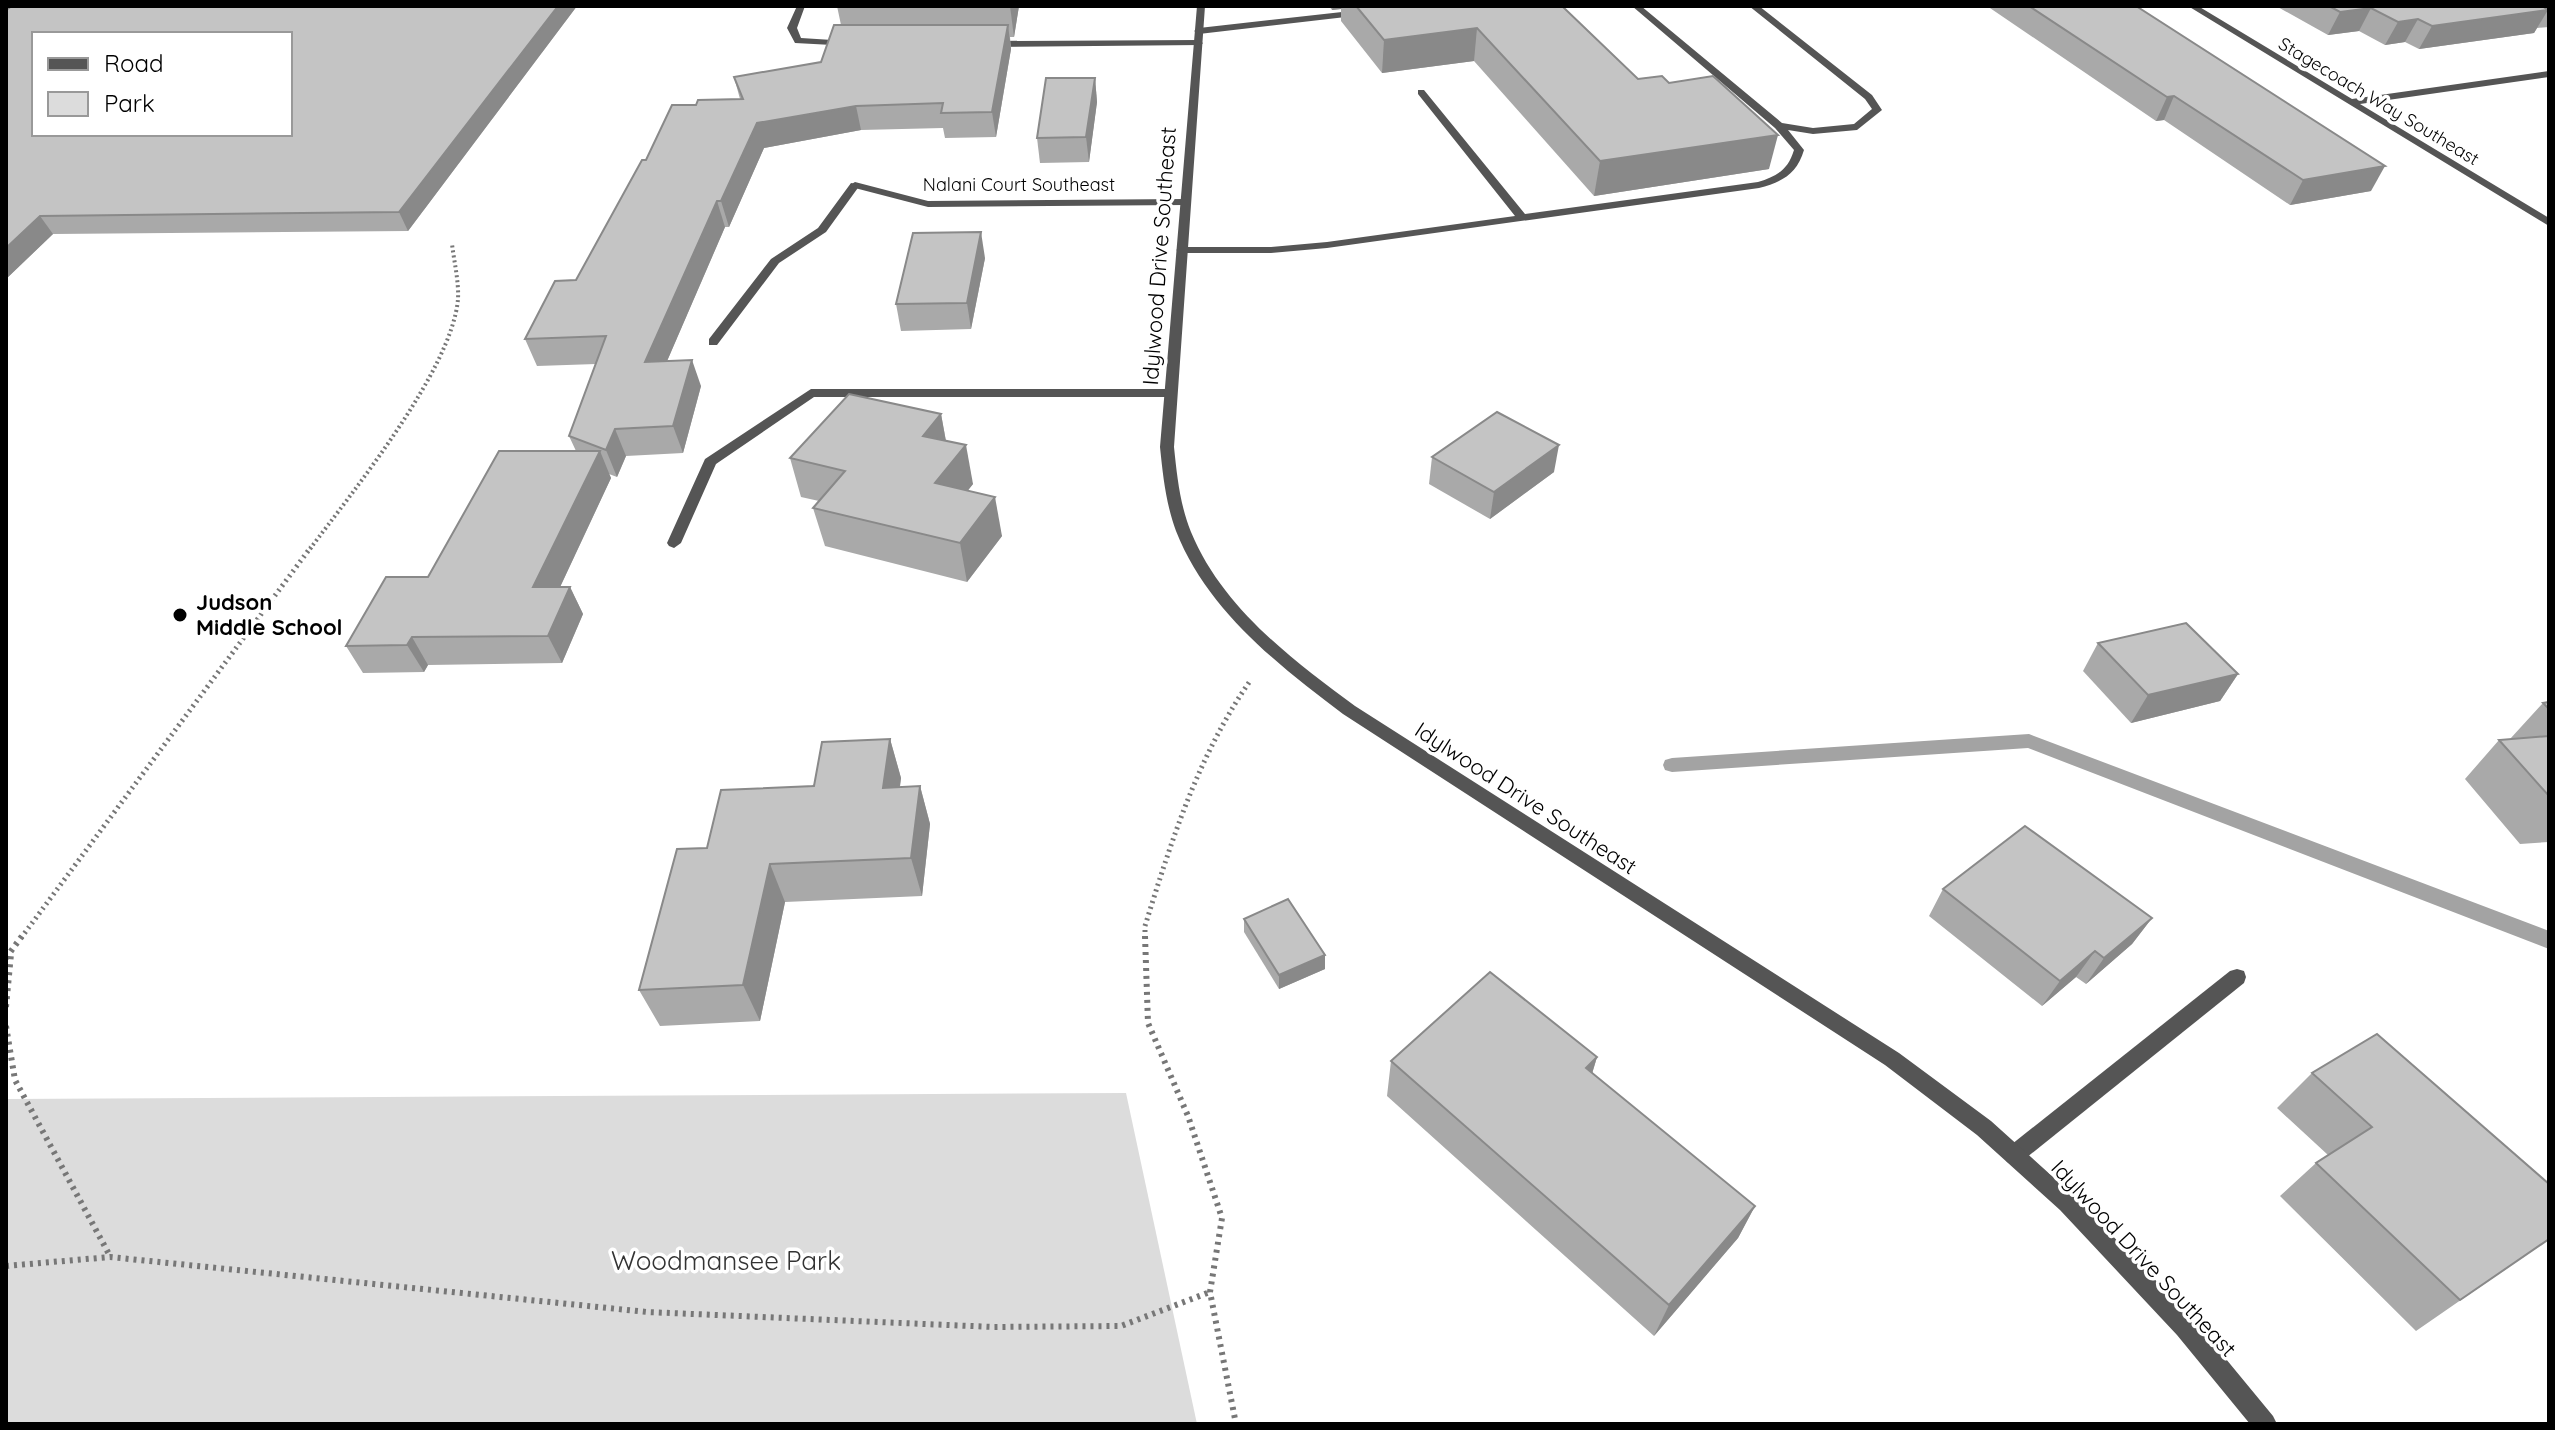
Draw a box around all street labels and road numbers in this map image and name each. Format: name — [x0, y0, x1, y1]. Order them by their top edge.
street label: Stagecoach Way Southeast — [2274, 32, 2484, 170]
street label: Idylwood Drive Southeast — [1136, 126, 1182, 386]
street label: Nalani Court Southeast — [923, 173, 1115, 196]
street label: Idylwood Drive Southeast — [1410, 716, 1642, 880]
street label: Idylwood Drive Southeast — [2045, 1154, 2243, 1362]

